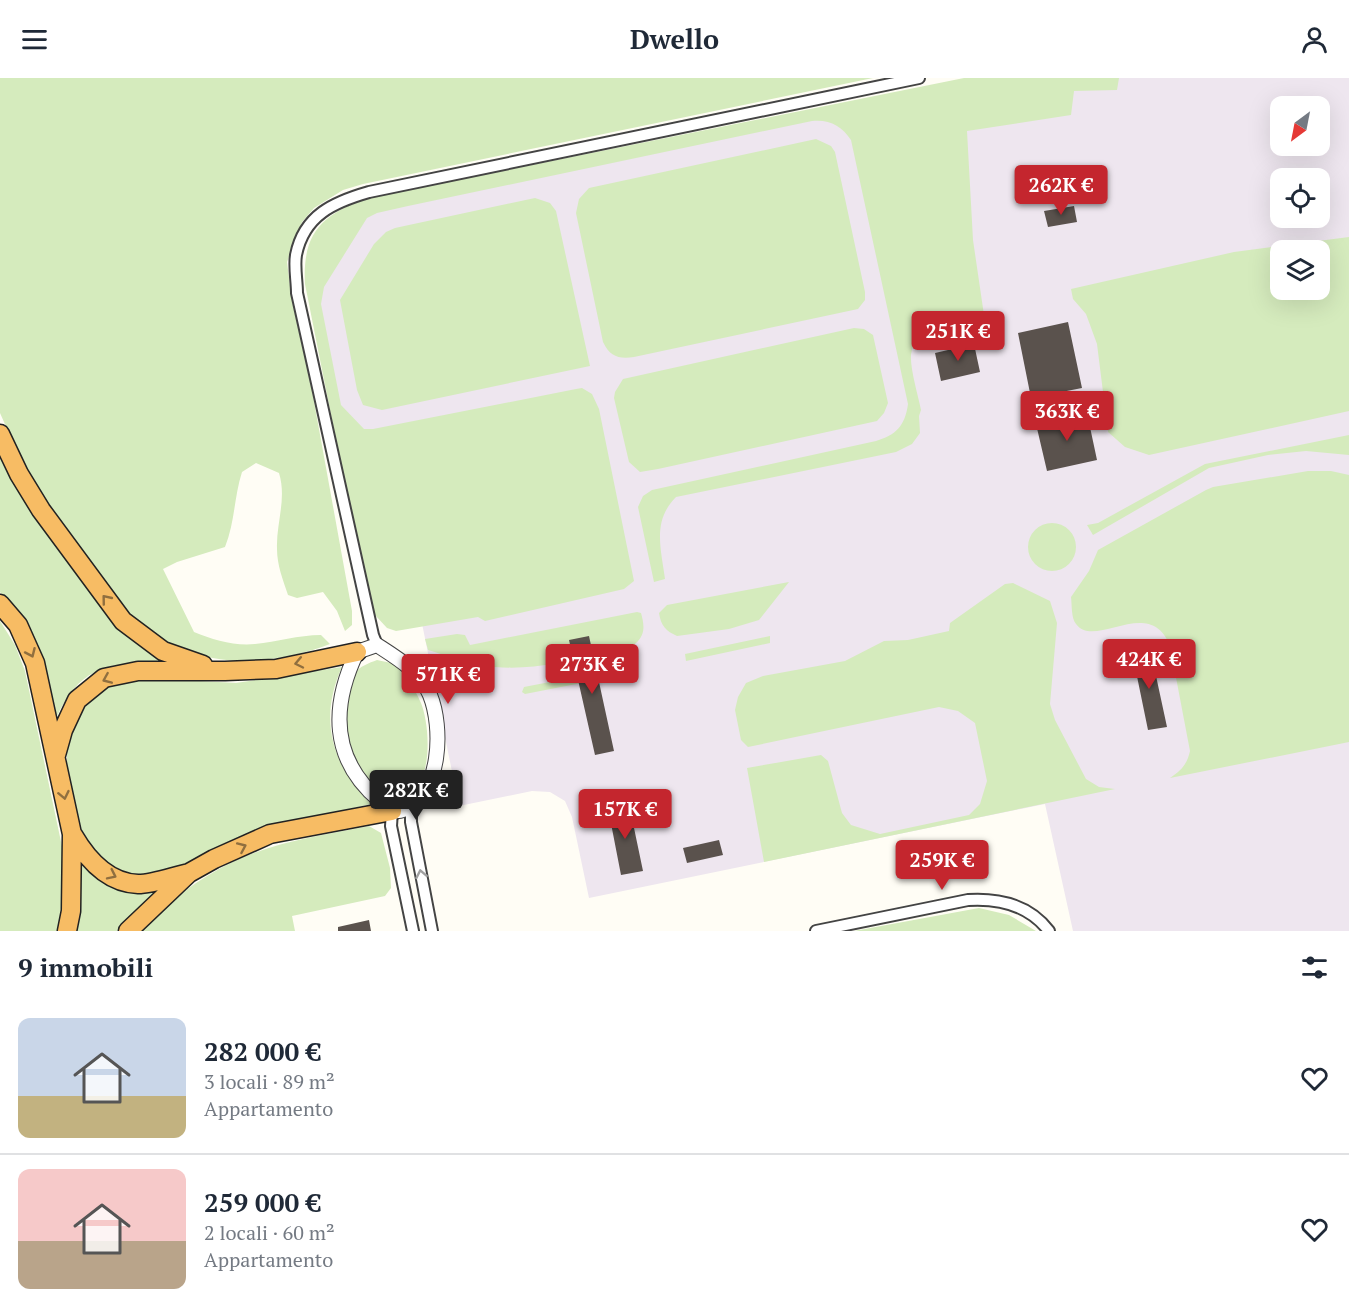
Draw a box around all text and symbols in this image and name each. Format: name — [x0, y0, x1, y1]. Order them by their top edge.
text: Dwello — [630, 21, 719, 57]
icon: menu — [18, 23, 51, 56]
icon: person — [1298, 23, 1331, 56]
north arrow — [1270, 96, 1330, 156]
map controls — [1270, 96, 1330, 300]
pin: 262K € — [1012, 165, 1110, 216]
button: locate — [1270, 168, 1330, 228]
text: 262K € — [1029, 171, 1093, 198]
button: layers — [1270, 240, 1330, 300]
pin: 251K € — [909, 311, 1007, 362]
text: 251K € — [926, 317, 990, 344]
pin: 363K € — [1018, 391, 1116, 442]
text: 363K € — [1035, 397, 1099, 424]
one-way arrow — [103, 595, 114, 606]
pin: 424K € — [1100, 639, 1198, 690]
pin: 273K € — [543, 644, 641, 695]
text: 424K € — [1117, 645, 1181, 672]
one-way arrow — [23, 647, 35, 658]
text: 273K € — [560, 650, 624, 677]
pin: 571K € — [399, 654, 497, 705]
one-way arrow — [295, 656, 305, 669]
text: 571K € — [416, 660, 480, 687]
one-way arrow — [102, 672, 113, 684]
pin: 282K € — [367, 770, 465, 821]
text: 282K € — [384, 776, 448, 803]
one-way arrow — [57, 789, 70, 799]
pin: 157K € — [576, 789, 674, 840]
text: 157K € — [593, 795, 657, 822]
pin: 259K € — [893, 840, 991, 891]
one-way arrow — [236, 842, 247, 854]
text: 259K € — [910, 846, 974, 873]
one-way arrow — [105, 867, 116, 879]
one-way arrow — [415, 869, 428, 879]
text: 9 immobili — [18, 950, 153, 984]
icon: filters — [1298, 951, 1331, 984]
text: 282 000 € — [204, 1034, 321, 1068]
icon: home — [66, 1042, 138, 1114]
icon: heart — [1298, 1062, 1331, 1095]
text: 3 locali · 89 m² — [204, 1068, 335, 1095]
text: Appartamento — [204, 1095, 333, 1122]
text: 259 000 € — [204, 1185, 321, 1219]
icon: home — [66, 1193, 138, 1265]
icon: heart — [1298, 1213, 1331, 1246]
text: 2 locali · 60 m² — [204, 1219, 335, 1246]
text: Appartamento — [204, 1246, 333, 1273]

